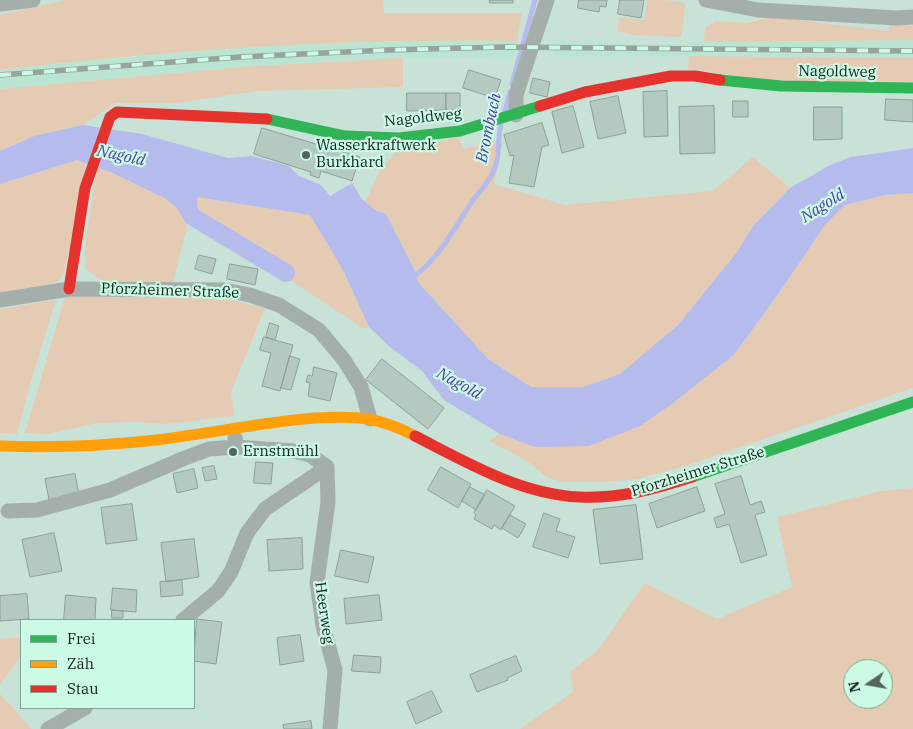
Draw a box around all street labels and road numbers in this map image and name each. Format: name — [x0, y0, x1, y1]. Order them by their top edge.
street label: Nagoldweg — [798, 62, 876, 82]
street label: Nagoldweg — [383, 105, 463, 131]
street label: Pforzheimer Straße — [101, 280, 239, 302]
street label: Pforzheimer Straße — [629, 443, 767, 501]
street label: Heerweg — [311, 581, 337, 645]

